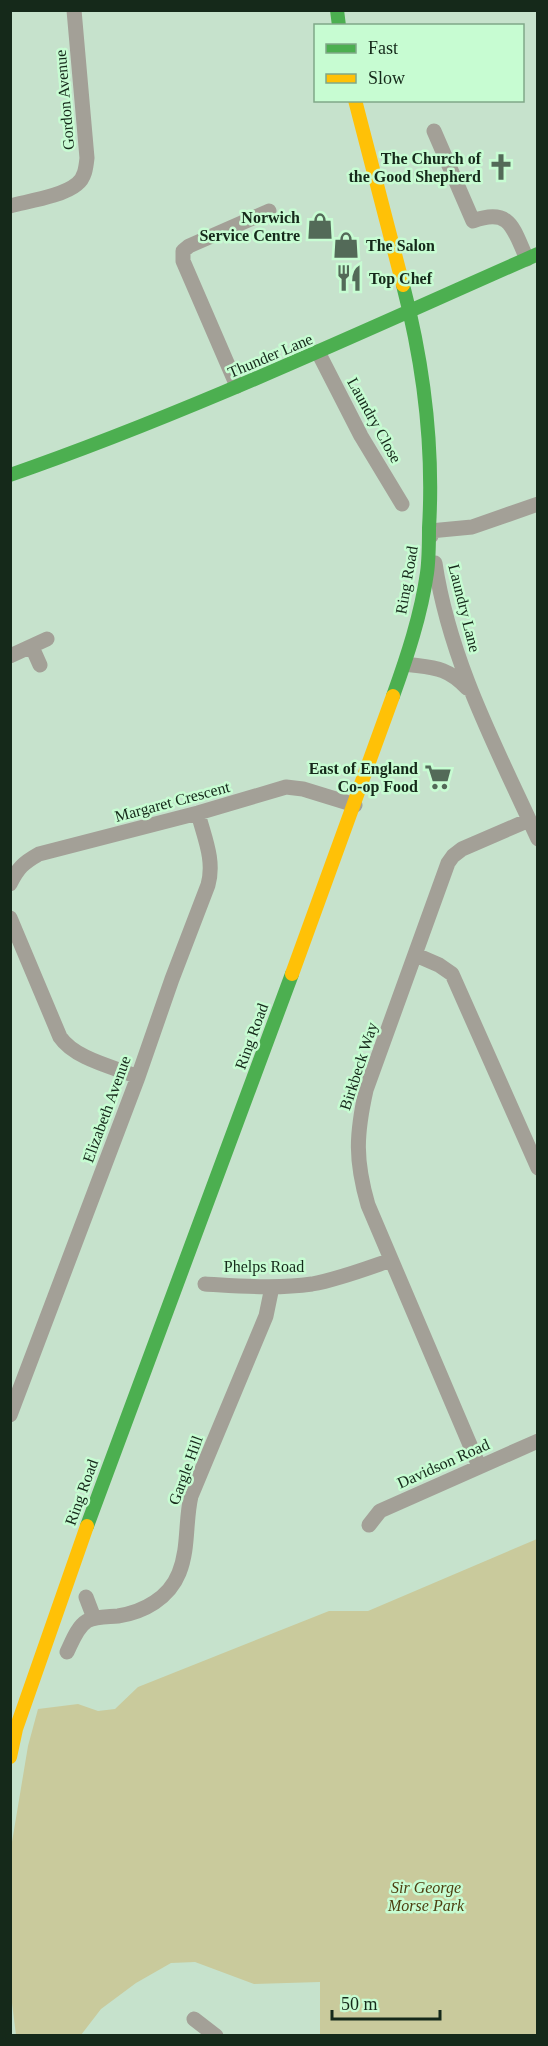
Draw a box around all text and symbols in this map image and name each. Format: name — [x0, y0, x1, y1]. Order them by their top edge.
legend — [314, 24, 524, 102]
text: Fast — [368, 38, 398, 58]
street label: Gordon Avenue — [52, 49, 77, 151]
text: Slow — [368, 68, 405, 88]
place label: The Church of the Good Shepherd — [349, 150, 482, 186]
church icon: The Church of the Good Shepherd — [486, 152, 516, 182]
place label: Norwich Service Centre — [199, 209, 300, 244]
shop icon: Norwich Service Centre — [305, 211, 335, 241]
shop icon: The Salon — [331, 230, 361, 260]
place label: The Salon — [366, 237, 435, 254]
restaurant icon: Top Chef — [334, 263, 364, 293]
place label: Top Chef — [369, 270, 433, 288]
street label: Thunder Lane — [225, 330, 315, 381]
street label: Laundry Close — [343, 375, 405, 466]
street label: Ring Road — [392, 545, 422, 616]
street label: Laundry Lane — [444, 562, 484, 654]
place label: East of England Co-op Food — [309, 760, 418, 796]
supermarket icon: East of England Co-op Food — [423, 762, 453, 792]
street label: Margaret Crescent — [113, 778, 232, 826]
street label: Ring Road — [232, 1001, 272, 1072]
street label: Birkbeck Way — [336, 1020, 382, 1112]
street label: Elizabeth Avenue — [79, 1054, 134, 1165]
street label: Phelps Road — [224, 1258, 304, 1276]
street label: Gargle Hill — [165, 1433, 207, 1507]
street label: Davidson Road — [394, 1436, 492, 1491]
street label: Ring Road — [62, 1457, 102, 1528]
park label: Sir George Morse Park — [387, 1879, 465, 1914]
scale bar — [332, 1983, 440, 2021]
text: 50 m — [341, 1994, 378, 2014]

